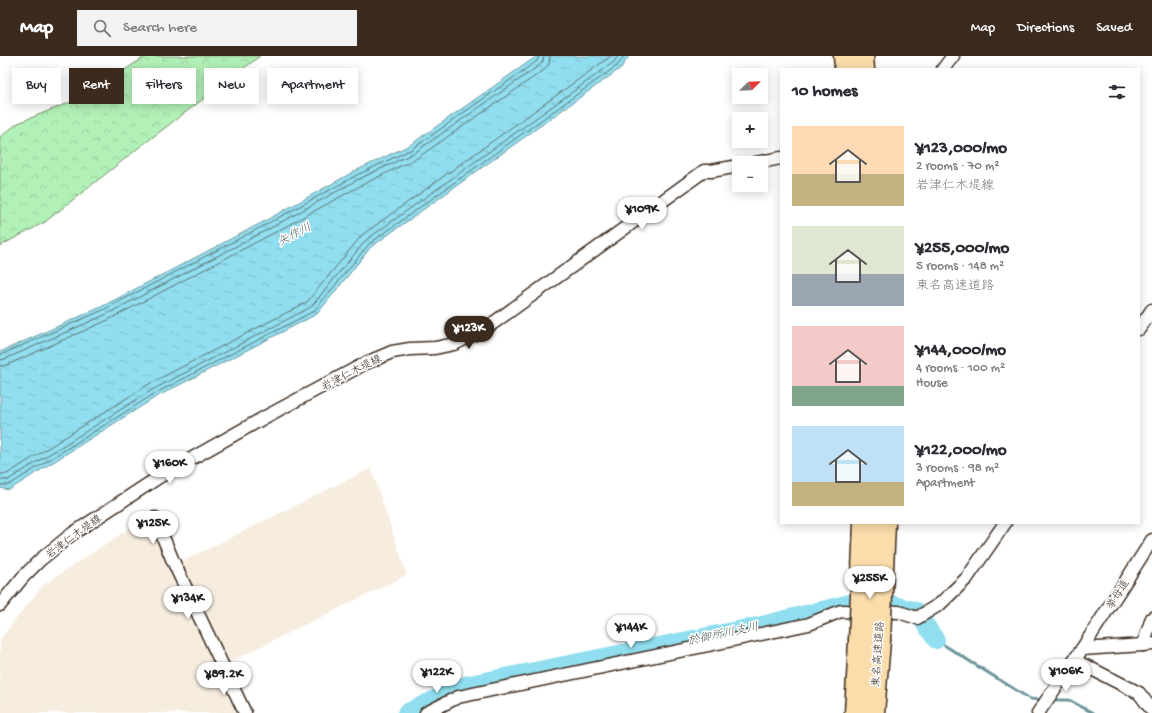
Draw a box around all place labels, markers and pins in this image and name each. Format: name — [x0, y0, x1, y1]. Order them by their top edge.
pin: ¥109K — [614, 197, 670, 231]
pin: ¥123K — [441, 316, 497, 350]
pin: ¥160K — [142, 451, 198, 485]
pin: ¥125K — [125, 511, 181, 545]
pin: ¥255K — [842, 566, 898, 600]
pin: ¥134K — [160, 586, 216, 620]
pin: ¥144K — [603, 615, 659, 649]
pin: ¥106K — [1038, 659, 1094, 693]
pin: ¥122K — [409, 660, 465, 694]
pin: ¥89.2K — [191, 662, 257, 696]

